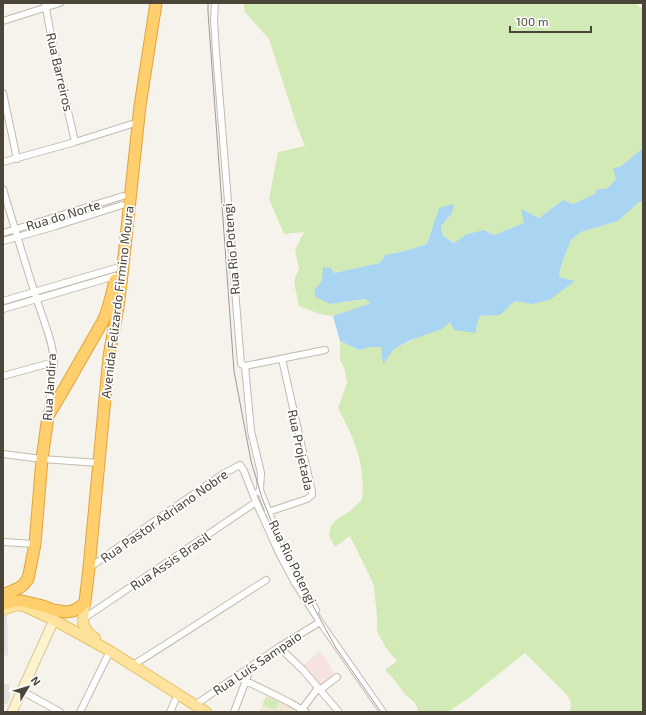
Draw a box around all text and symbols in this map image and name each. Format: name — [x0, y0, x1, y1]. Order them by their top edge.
scale bar — [510, 8, 591, 34]
text: 100 m — [516, 14, 548, 28]
street label: Rua Barreiros — [43, 31, 77, 113]
street label: Rua do Norte — [24, 196, 102, 234]
street label: Rua Rio Potengi — [219, 203, 243, 295]
street label: Avenida Felizardo Firmino Moura — [97, 205, 137, 399]
street label: Rua Jandira — [39, 353, 59, 421]
street label: Rua Projetada — [285, 408, 317, 492]
street label: Rua Pastor Adriano Nobre — [97, 466, 231, 566]
street label: Rua Rio Potengi — [266, 517, 320, 607]
street label: Rua Assis Brasil — [127, 528, 213, 594]
street label: Rua Luís Sampaio — [210, 627, 304, 699]
north arrow — [8, 667, 48, 707]
text: N — [29, 673, 44, 688]

